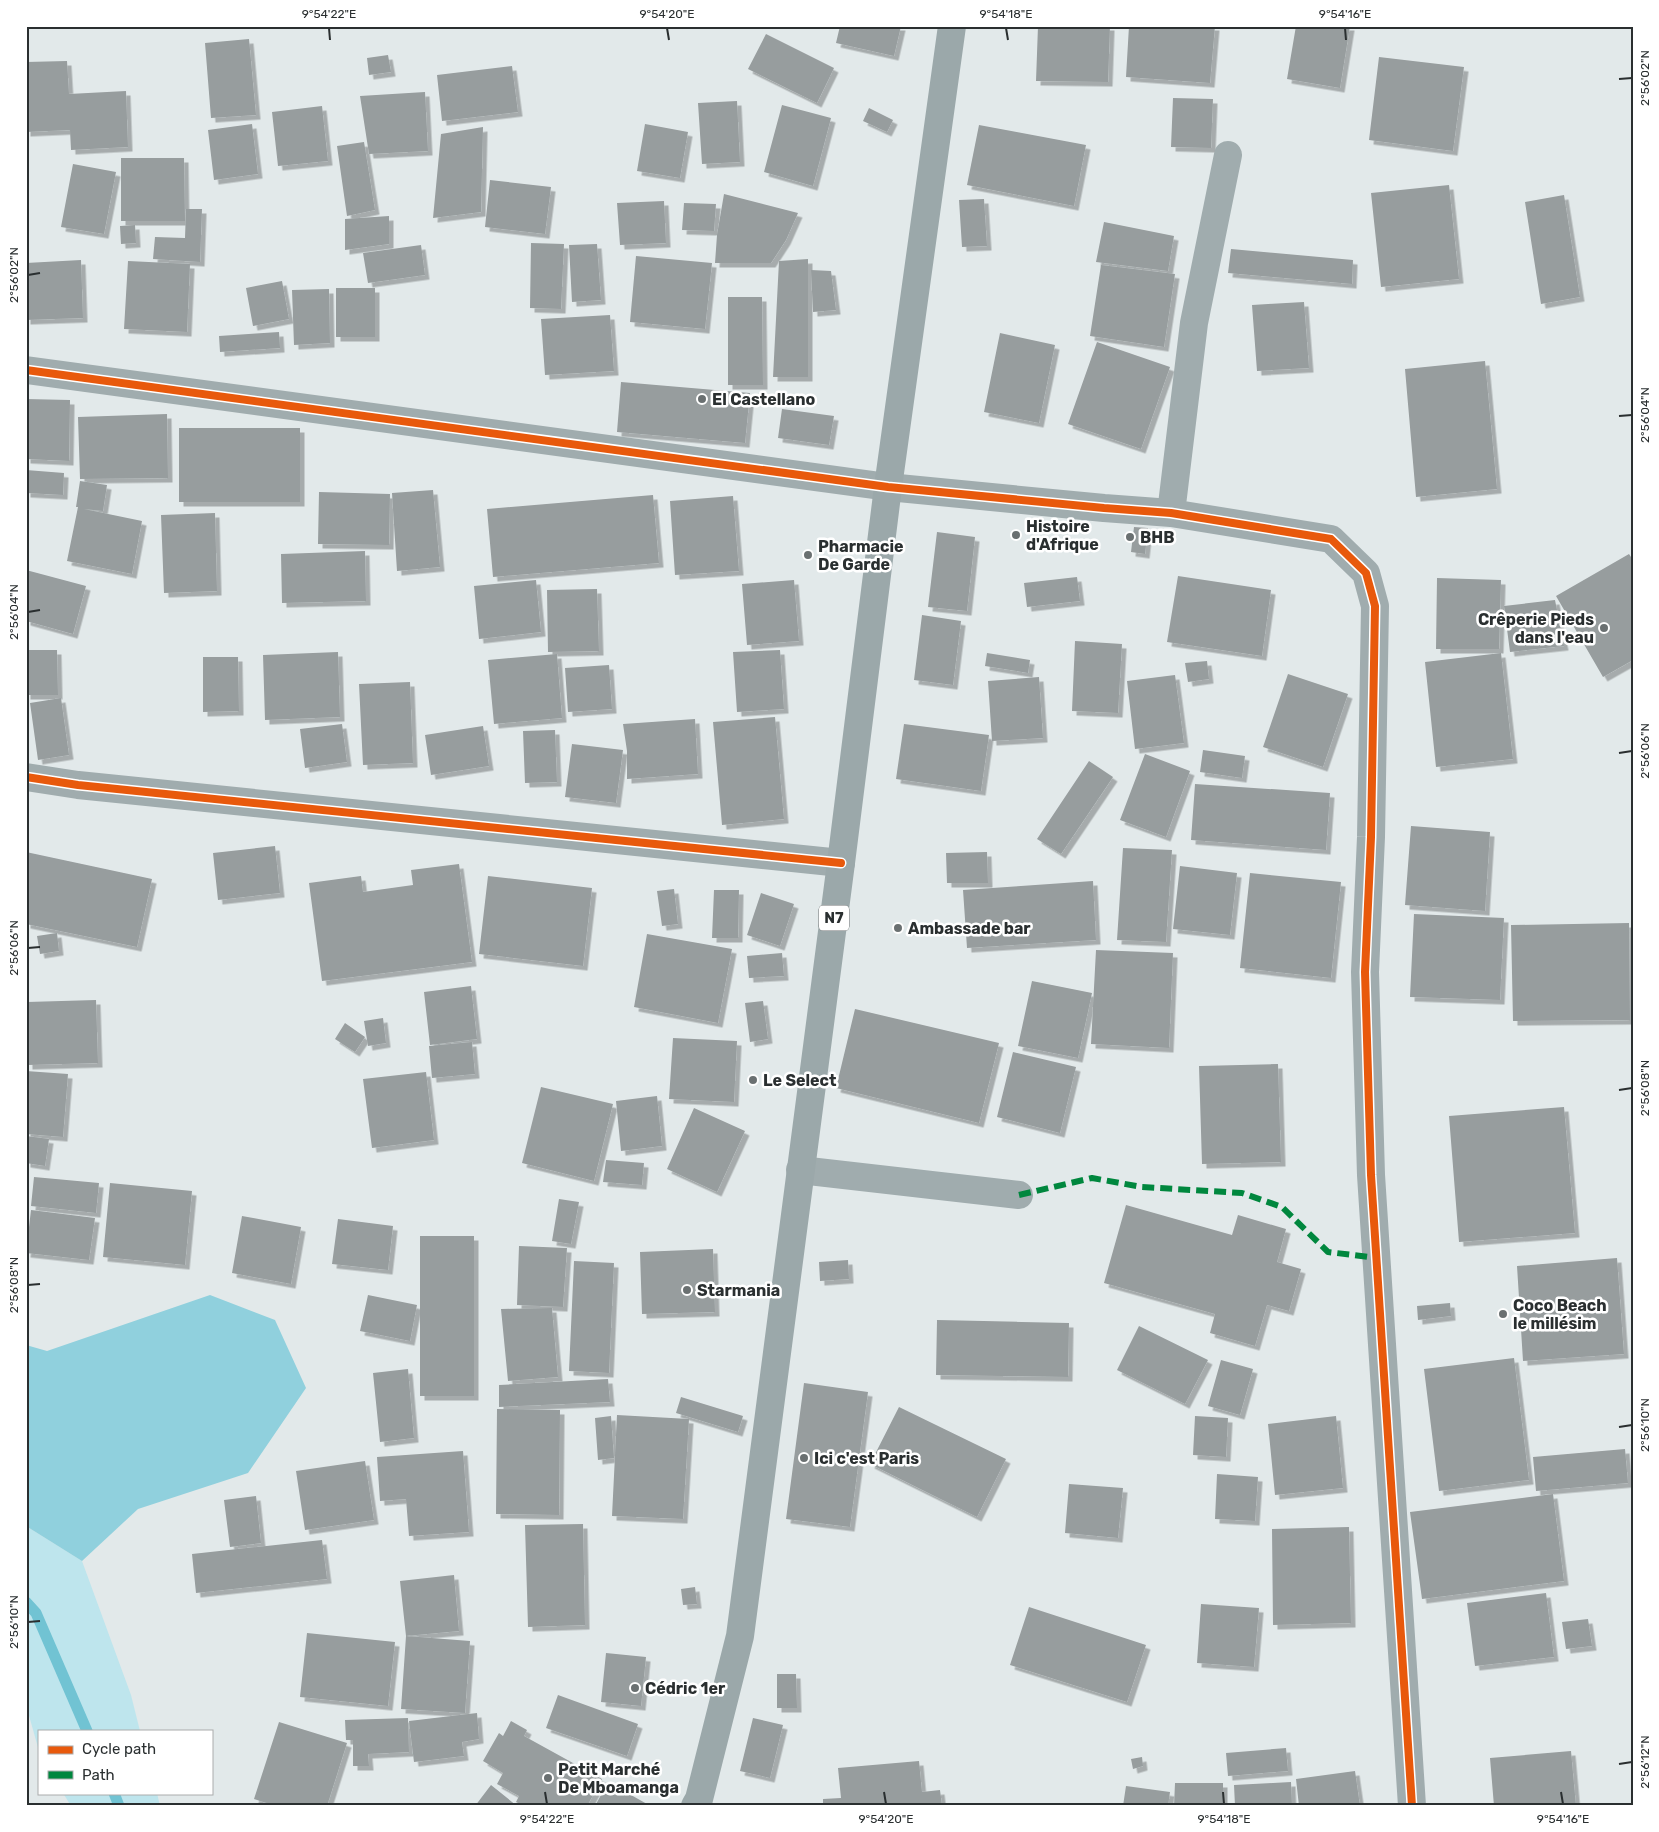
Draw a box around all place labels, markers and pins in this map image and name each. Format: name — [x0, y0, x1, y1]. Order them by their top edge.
place label: El Castellano — [712, 390, 816, 409]
marker: El Castellano — [696, 393, 708, 405]
place label: Histoire d'Afrique — [1026, 517, 1099, 554]
place label: BHB — [1140, 528, 1174, 547]
marker: Histoire d'Afrique — [1010, 529, 1022, 541]
marker: BHB — [1124, 531, 1136, 543]
place label: Pharmacie De Garde — [818, 537, 904, 574]
marker: Pharmacie De Garde — [802, 549, 814, 561]
place label: Crêperie Pieds dans l'eau — [1478, 610, 1594, 647]
marker: Crêperie Pieds dans l'eau — [1598, 622, 1610, 634]
place label: Ambassade bar — [908, 919, 1031, 938]
marker: Ambassade bar — [892, 922, 904, 934]
place label: Le Select — [763, 1071, 837, 1090]
marker: Le Select — [747, 1074, 759, 1086]
place label: Starmania — [697, 1281, 780, 1300]
marker: Starmania — [681, 1284, 693, 1296]
place label: Coco Beach le millésim — [1513, 1296, 1607, 1333]
marker: Coco Beach le millésim — [1497, 1308, 1509, 1320]
place label: Ici c'est Paris — [814, 1449, 919, 1468]
marker: Ici c'est Paris — [798, 1452, 810, 1464]
place label: Cédric 1er — [645, 1679, 726, 1698]
marker: Cédric 1er — [629, 1682, 641, 1694]
place label: Petit Marché De Mboamanga — [558, 1760, 679, 1797]
marker: Petit Marché De Mboamanga — [542, 1772, 554, 1784]

